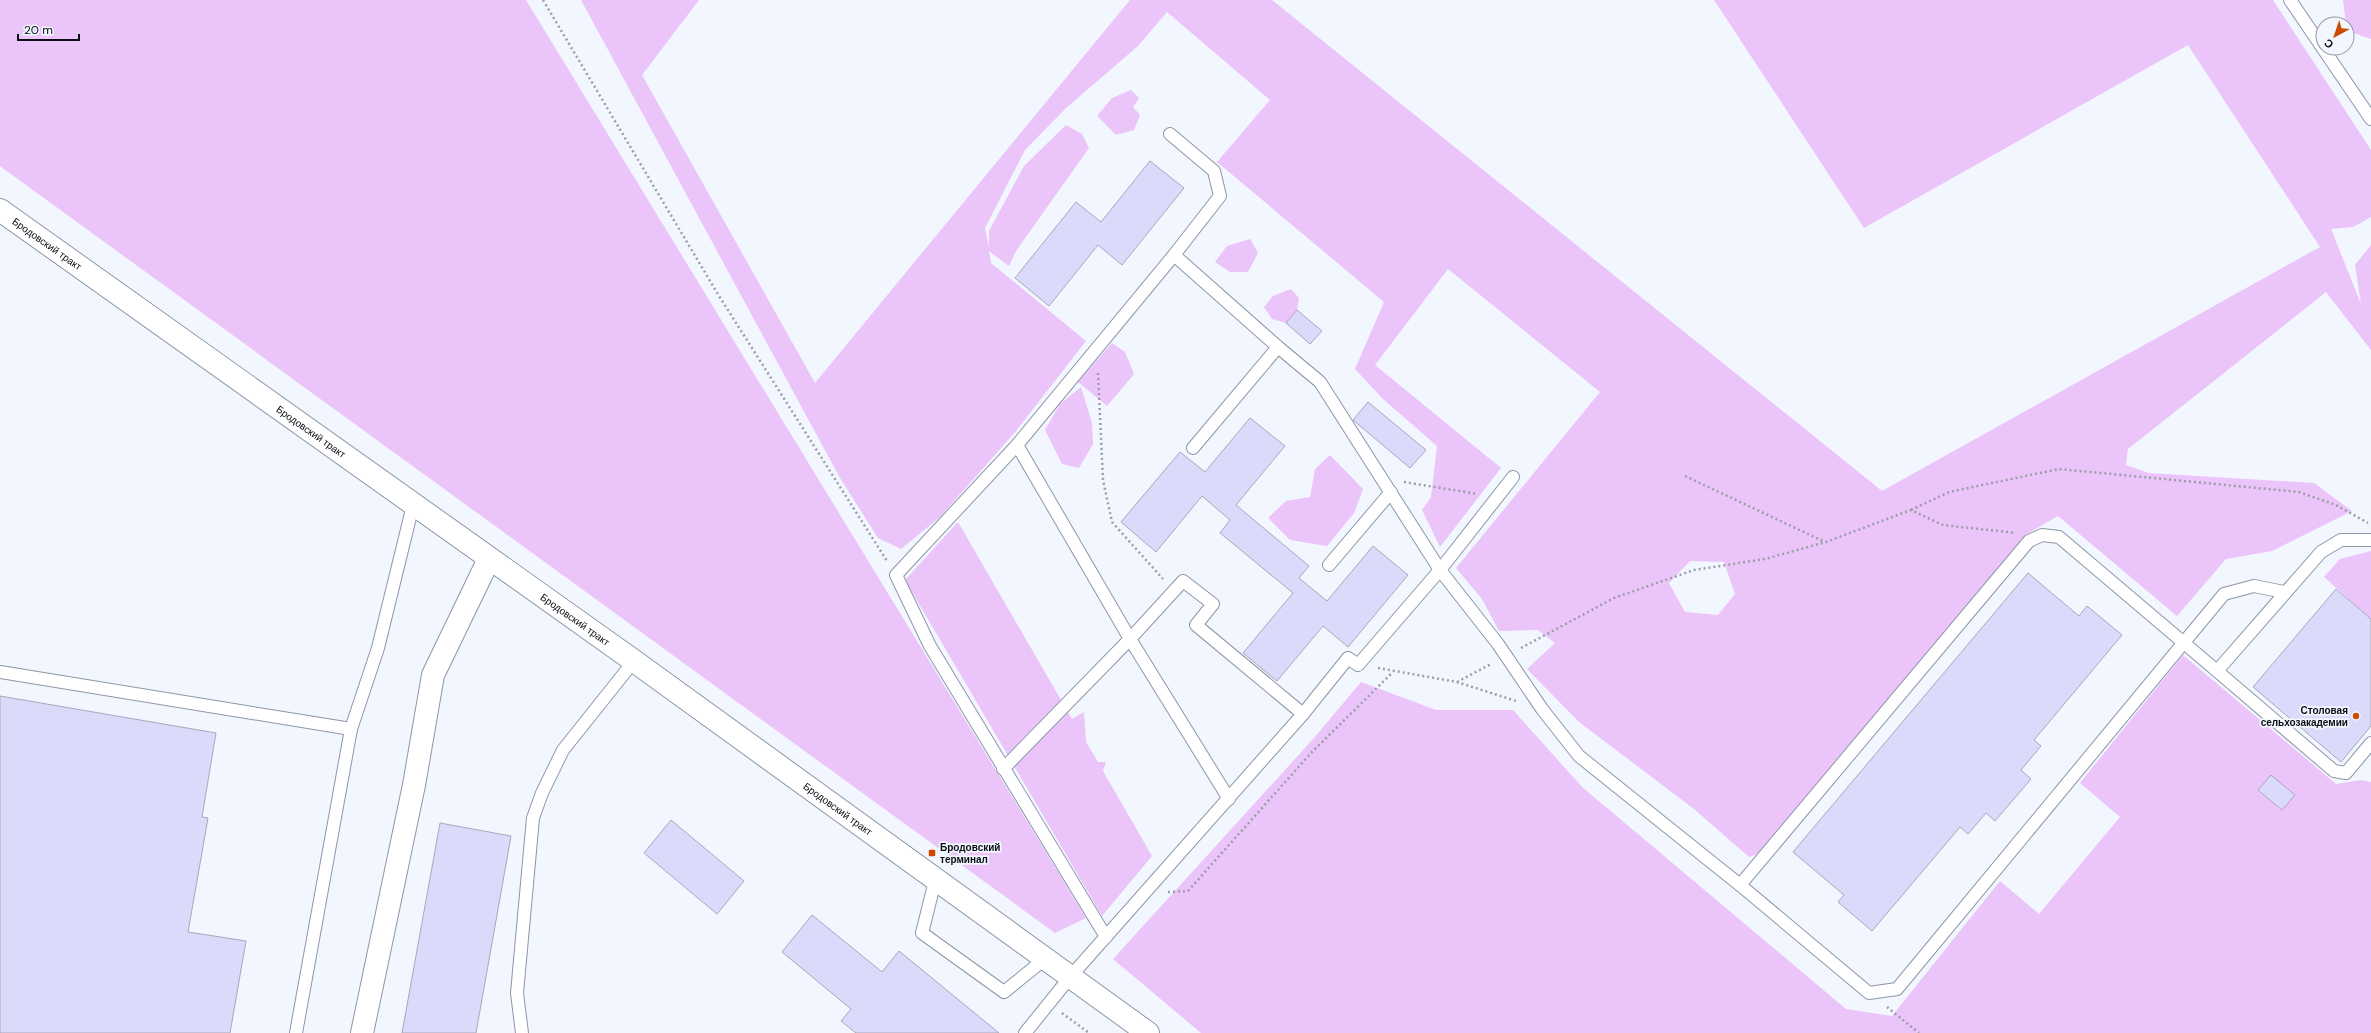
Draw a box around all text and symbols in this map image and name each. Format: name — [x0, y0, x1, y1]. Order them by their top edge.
scale bar — [18, 16, 79, 42]
north arrow — [2315, 16, 2355, 56]
text: 20 m — [24, 22, 53, 38]
text: С — [2321, 36, 2336, 52]
street label: Бродовский тракт — [10, 215, 85, 273]
street label: Бродовский тракт — [274, 403, 349, 461]
street label: Бродовский тракт — [538, 591, 613, 649]
place label: Столовая сельхозакадемии — [2261, 704, 2348, 729]
marker: Столовая сельхозакадемии — [2351, 711, 2361, 721]
street label: Бродовский тракт — [801, 780, 875, 839]
place label: Бродовский терминал — [940, 841, 1001, 866]
marker: Бродовский терминал — [927, 848, 937, 858]

